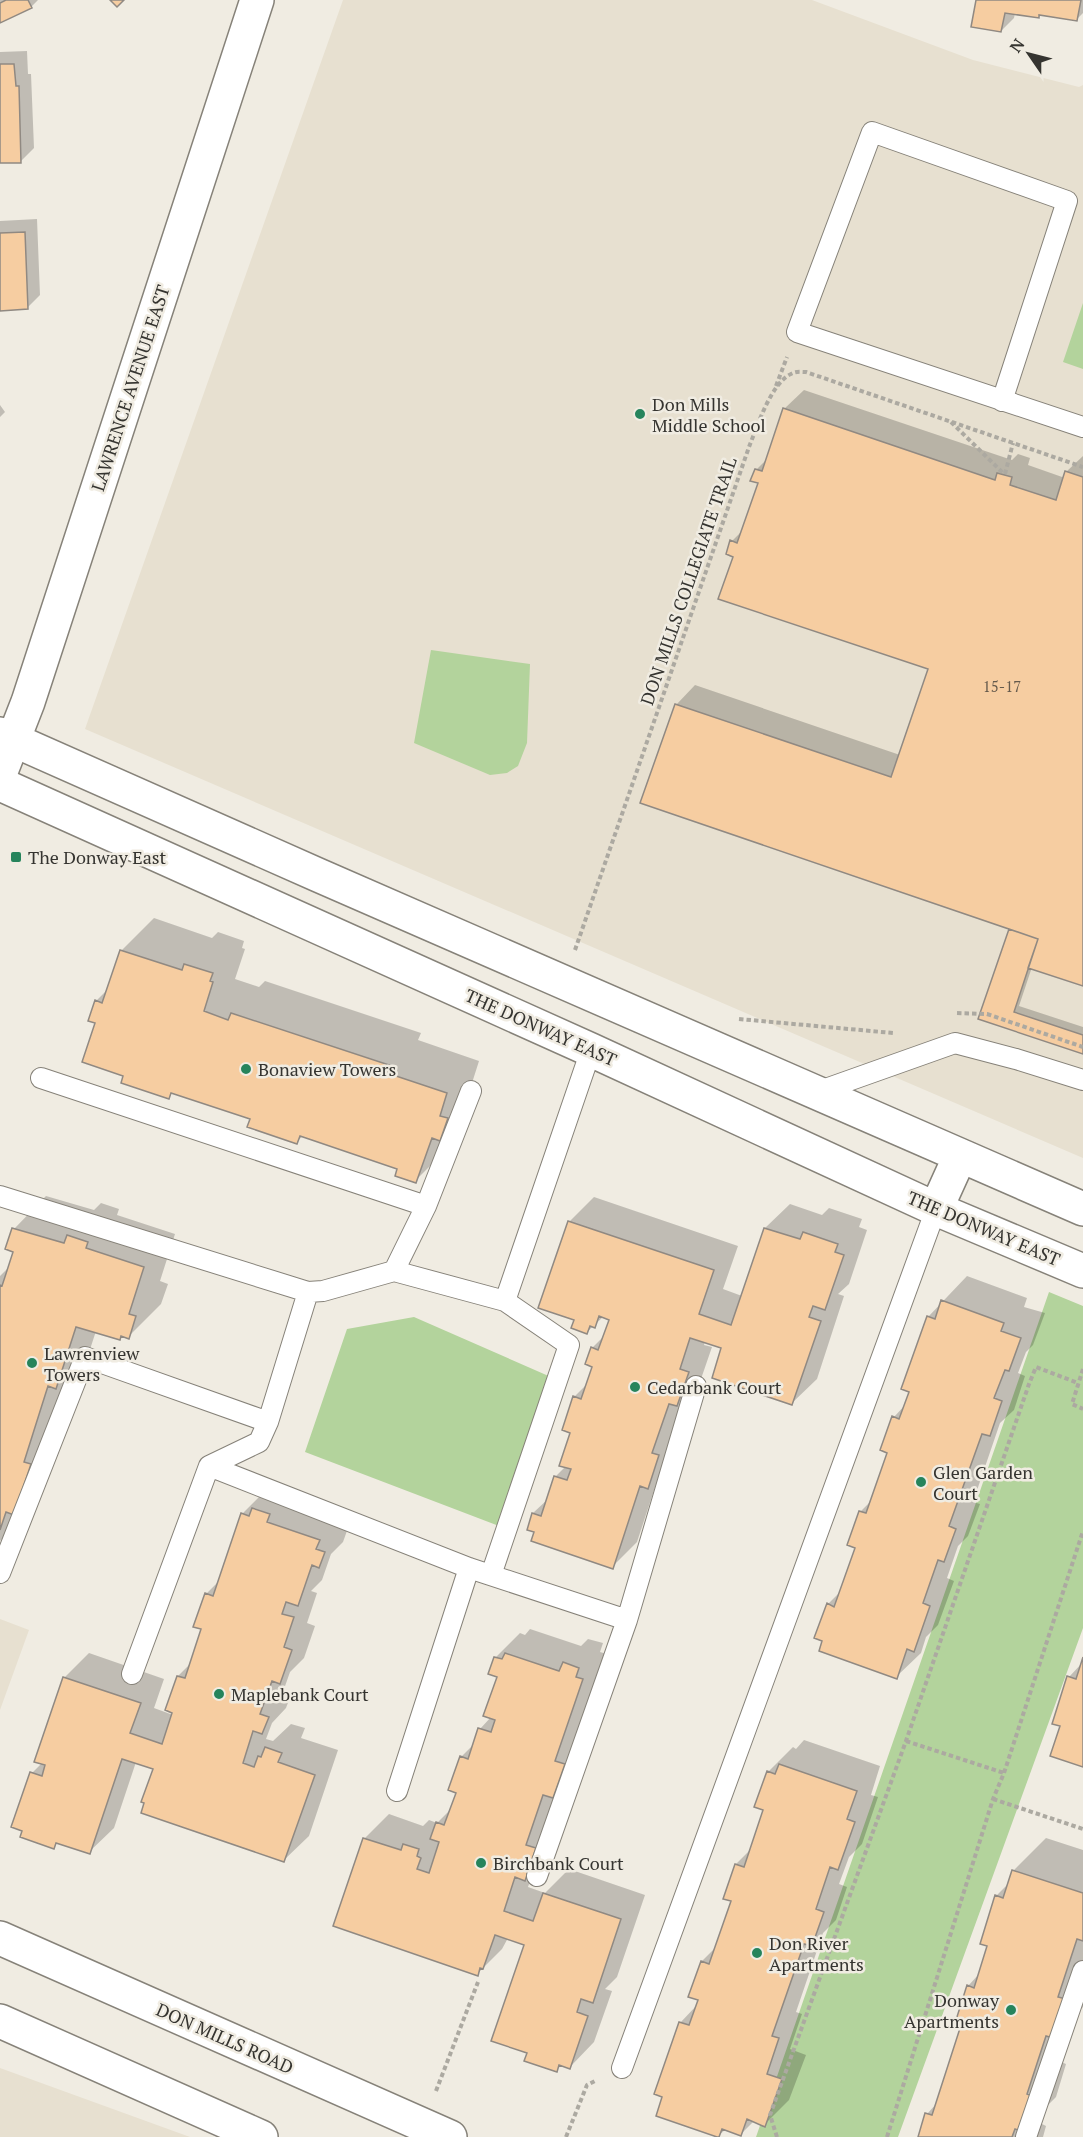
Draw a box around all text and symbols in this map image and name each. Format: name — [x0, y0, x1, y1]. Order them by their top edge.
north arrow — [999, 24, 1059, 84]
text: N — [1004, 34, 1029, 57]
street label: LAWRENCE AVENUE EAST — [85, 282, 175, 494]
place label: Don Mills Middle School — [652, 392, 766, 437]
marker: Don Mills Middle School — [633, 407, 647, 421]
street label: DON MILLS COLLEGIATE TRAIL — [634, 454, 742, 708]
house number: 15-17 — [983, 676, 1021, 696]
place label: The Donway East — [28, 845, 167, 869]
marker: The Donway East — [9, 850, 23, 864]
street label: THE DONWAY EAST — [461, 983, 621, 1071]
place label: Bonaview Towers — [258, 1057, 396, 1081]
marker: Bonaview Towers — [239, 1062, 253, 1076]
street label: THE DONWAY EAST — [904, 1185, 1064, 1271]
place label: Lawrenview Towers — [44, 1341, 140, 1386]
marker: Lawrenview Towers — [25, 1356, 39, 1370]
place label: Cedarbank Court — [647, 1375, 782, 1399]
marker: Cedarbank Court — [628, 1380, 642, 1394]
place label: Glen Garden Court — [933, 1460, 1033, 1505]
marker: Glen Garden Court — [914, 1475, 928, 1489]
place label: Maplebank Court — [231, 1682, 369, 1706]
marker: Maplebank Court — [212, 1687, 226, 1701]
place label: Birchbank Court — [493, 1851, 624, 1875]
marker: Birchbank Court — [474, 1856, 488, 1870]
place label: Don River Apartments — [769, 1931, 864, 1976]
marker: Don River Apartments — [750, 1946, 764, 1960]
place label: Donway Apartments — [904, 1988, 1000, 2033]
street label: DON MILLS ROAD — [153, 1997, 297, 2079]
marker: Donway Apartments — [1004, 2003, 1018, 2017]

